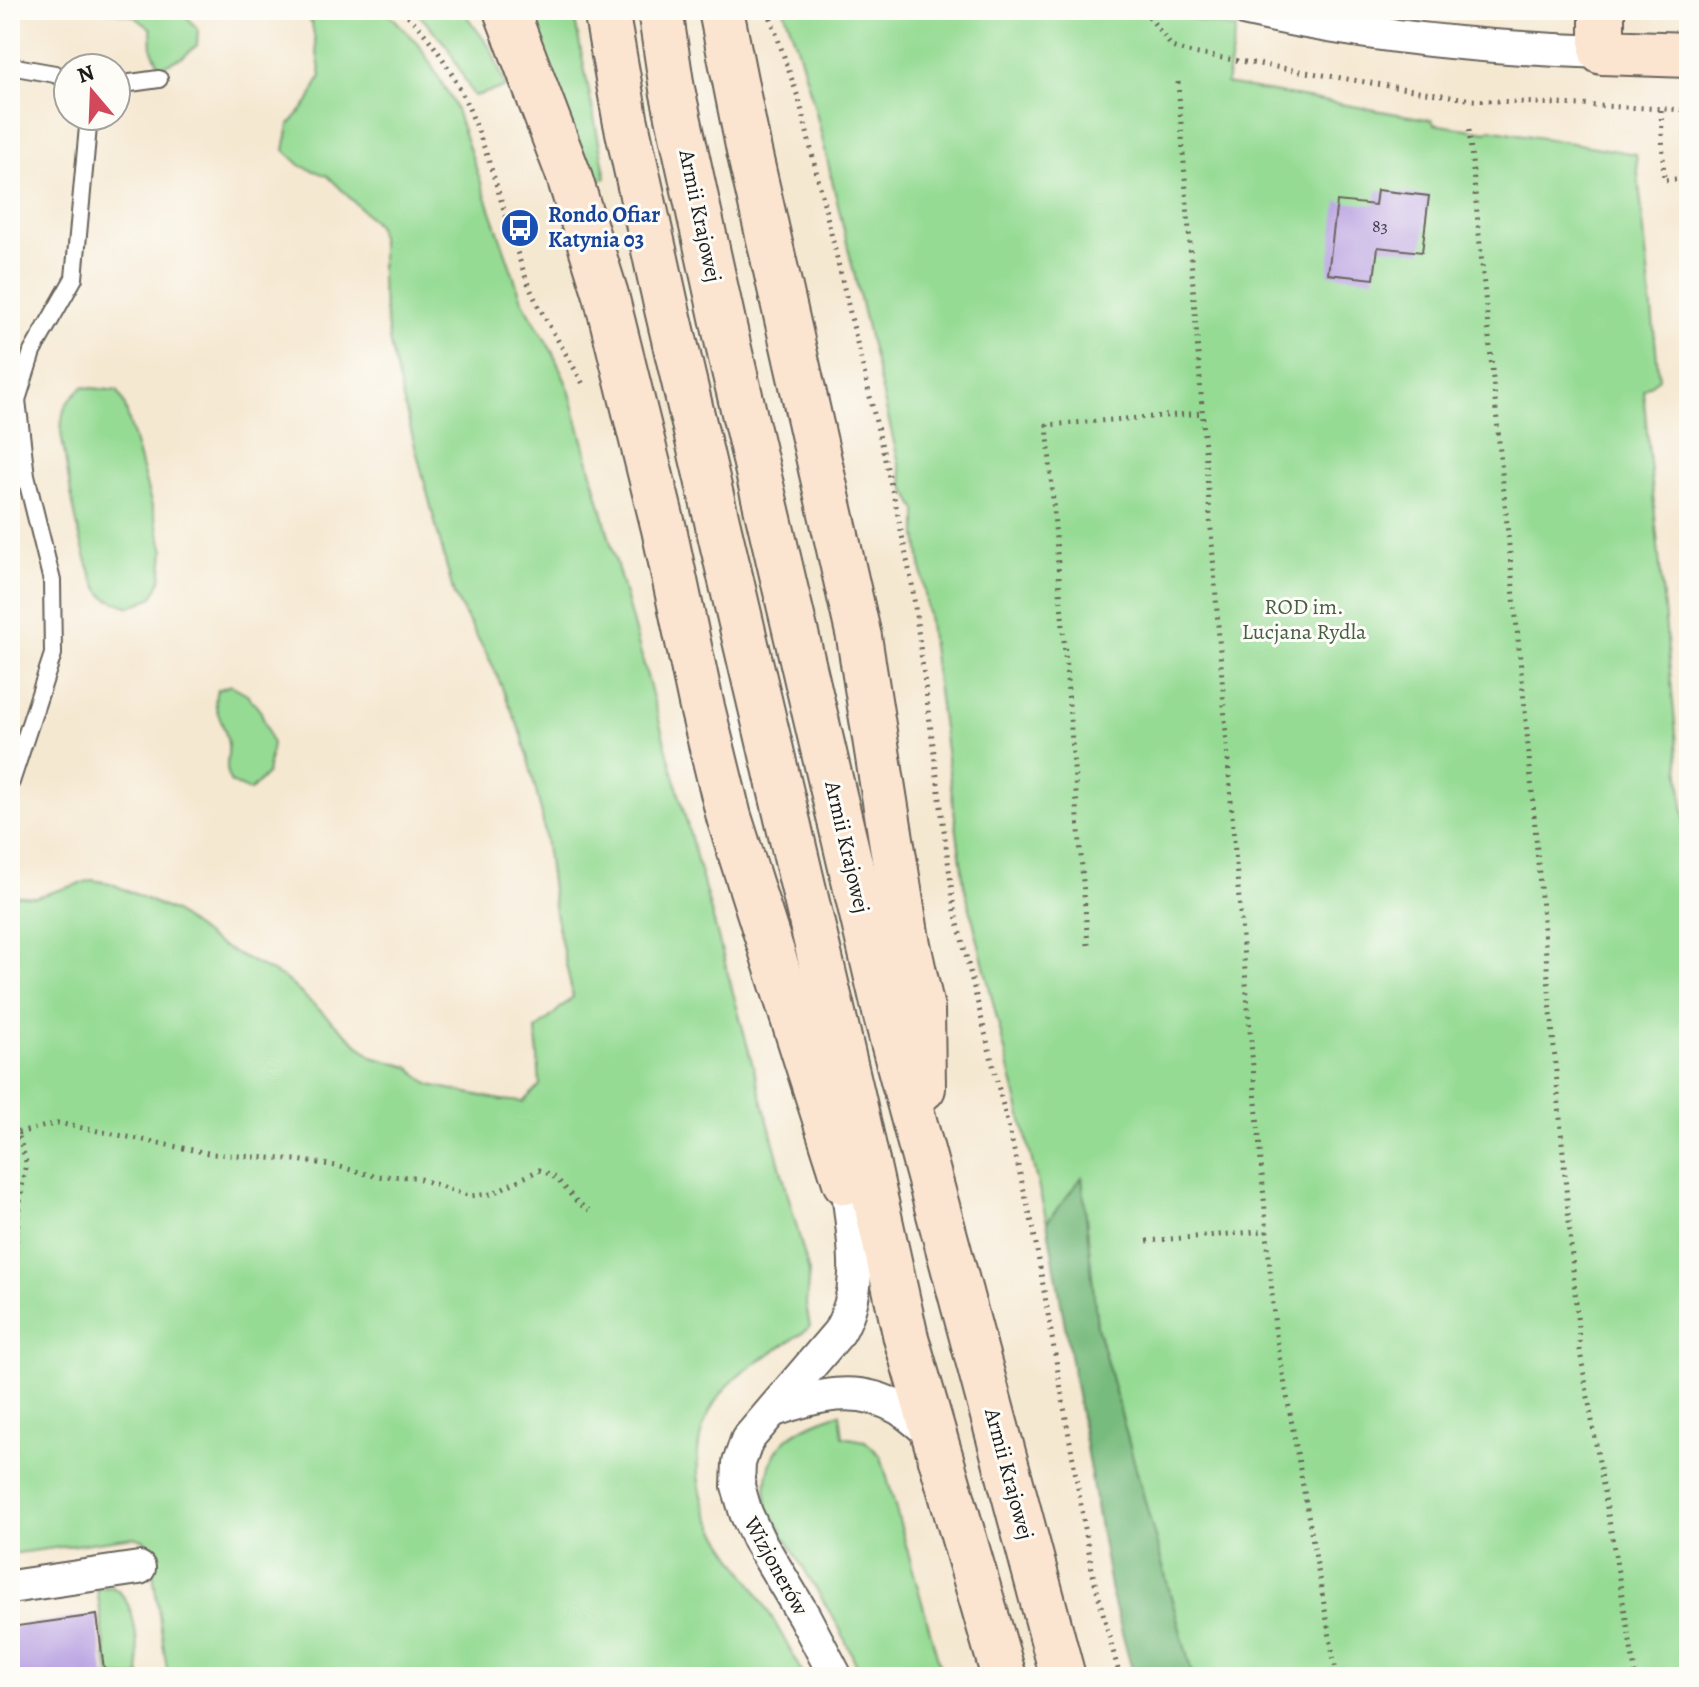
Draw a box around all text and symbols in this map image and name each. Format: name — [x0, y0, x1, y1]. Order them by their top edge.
north arrow — [52, 52, 132, 132]
text: N — [73, 57, 98, 91]
street label: Armii Krajowej — [671, 146, 729, 285]
place label: Rondo Ofiar Katynia 03 — [548, 200, 660, 255]
bus stop icon: Rondo Ofiar Katynia 03 — [499, 207, 541, 249]
house number: 83 — [1372, 214, 1388, 238]
park label: ROD im. Lucjana Rydla — [1242, 592, 1367, 647]
street label: Armii Krajowej — [817, 777, 877, 916]
street label: Armii Krajowej — [977, 1404, 1041, 1543]
street label: Wizjonerów — [736, 1510, 816, 1621]

